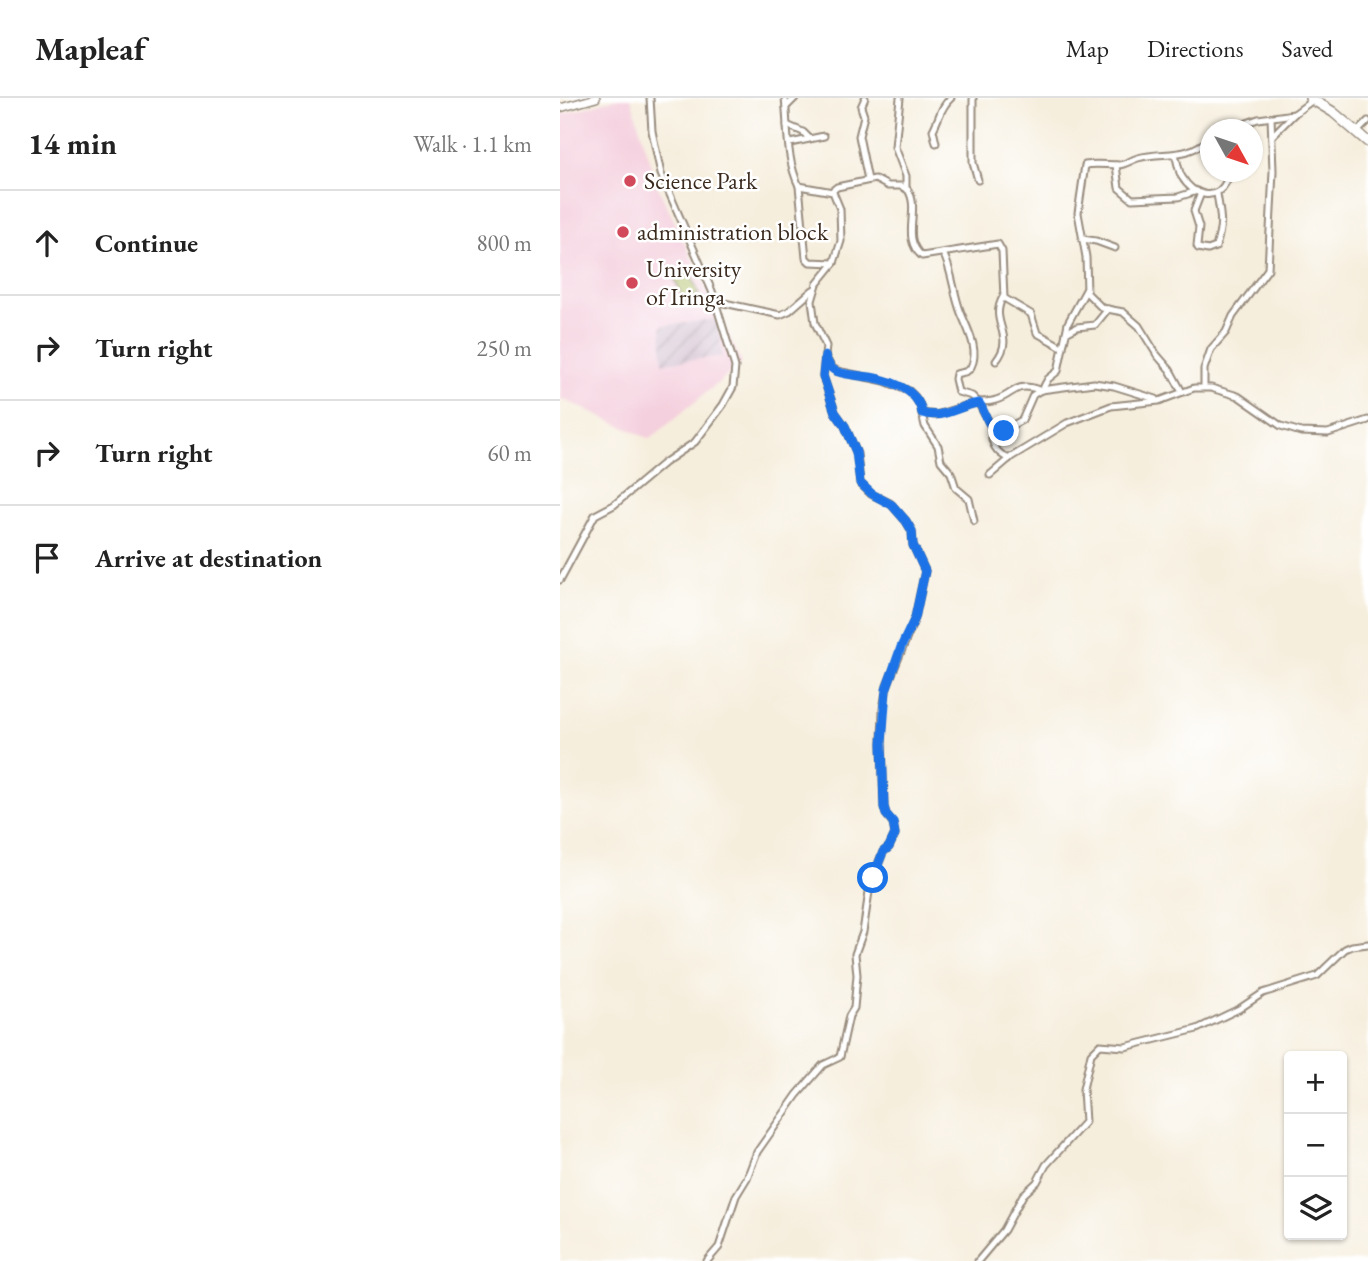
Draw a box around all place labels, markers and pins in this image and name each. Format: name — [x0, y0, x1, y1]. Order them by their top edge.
place label: Science Park — [644, 165, 758, 196]
marker: Science Park — [622, 173, 638, 189]
place label: administration block — [637, 216, 829, 247]
marker: administration block — [615, 224, 631, 240]
place label: University of Iringa — [646, 253, 742, 312]
marker: University of Iringa — [624, 275, 640, 291]

